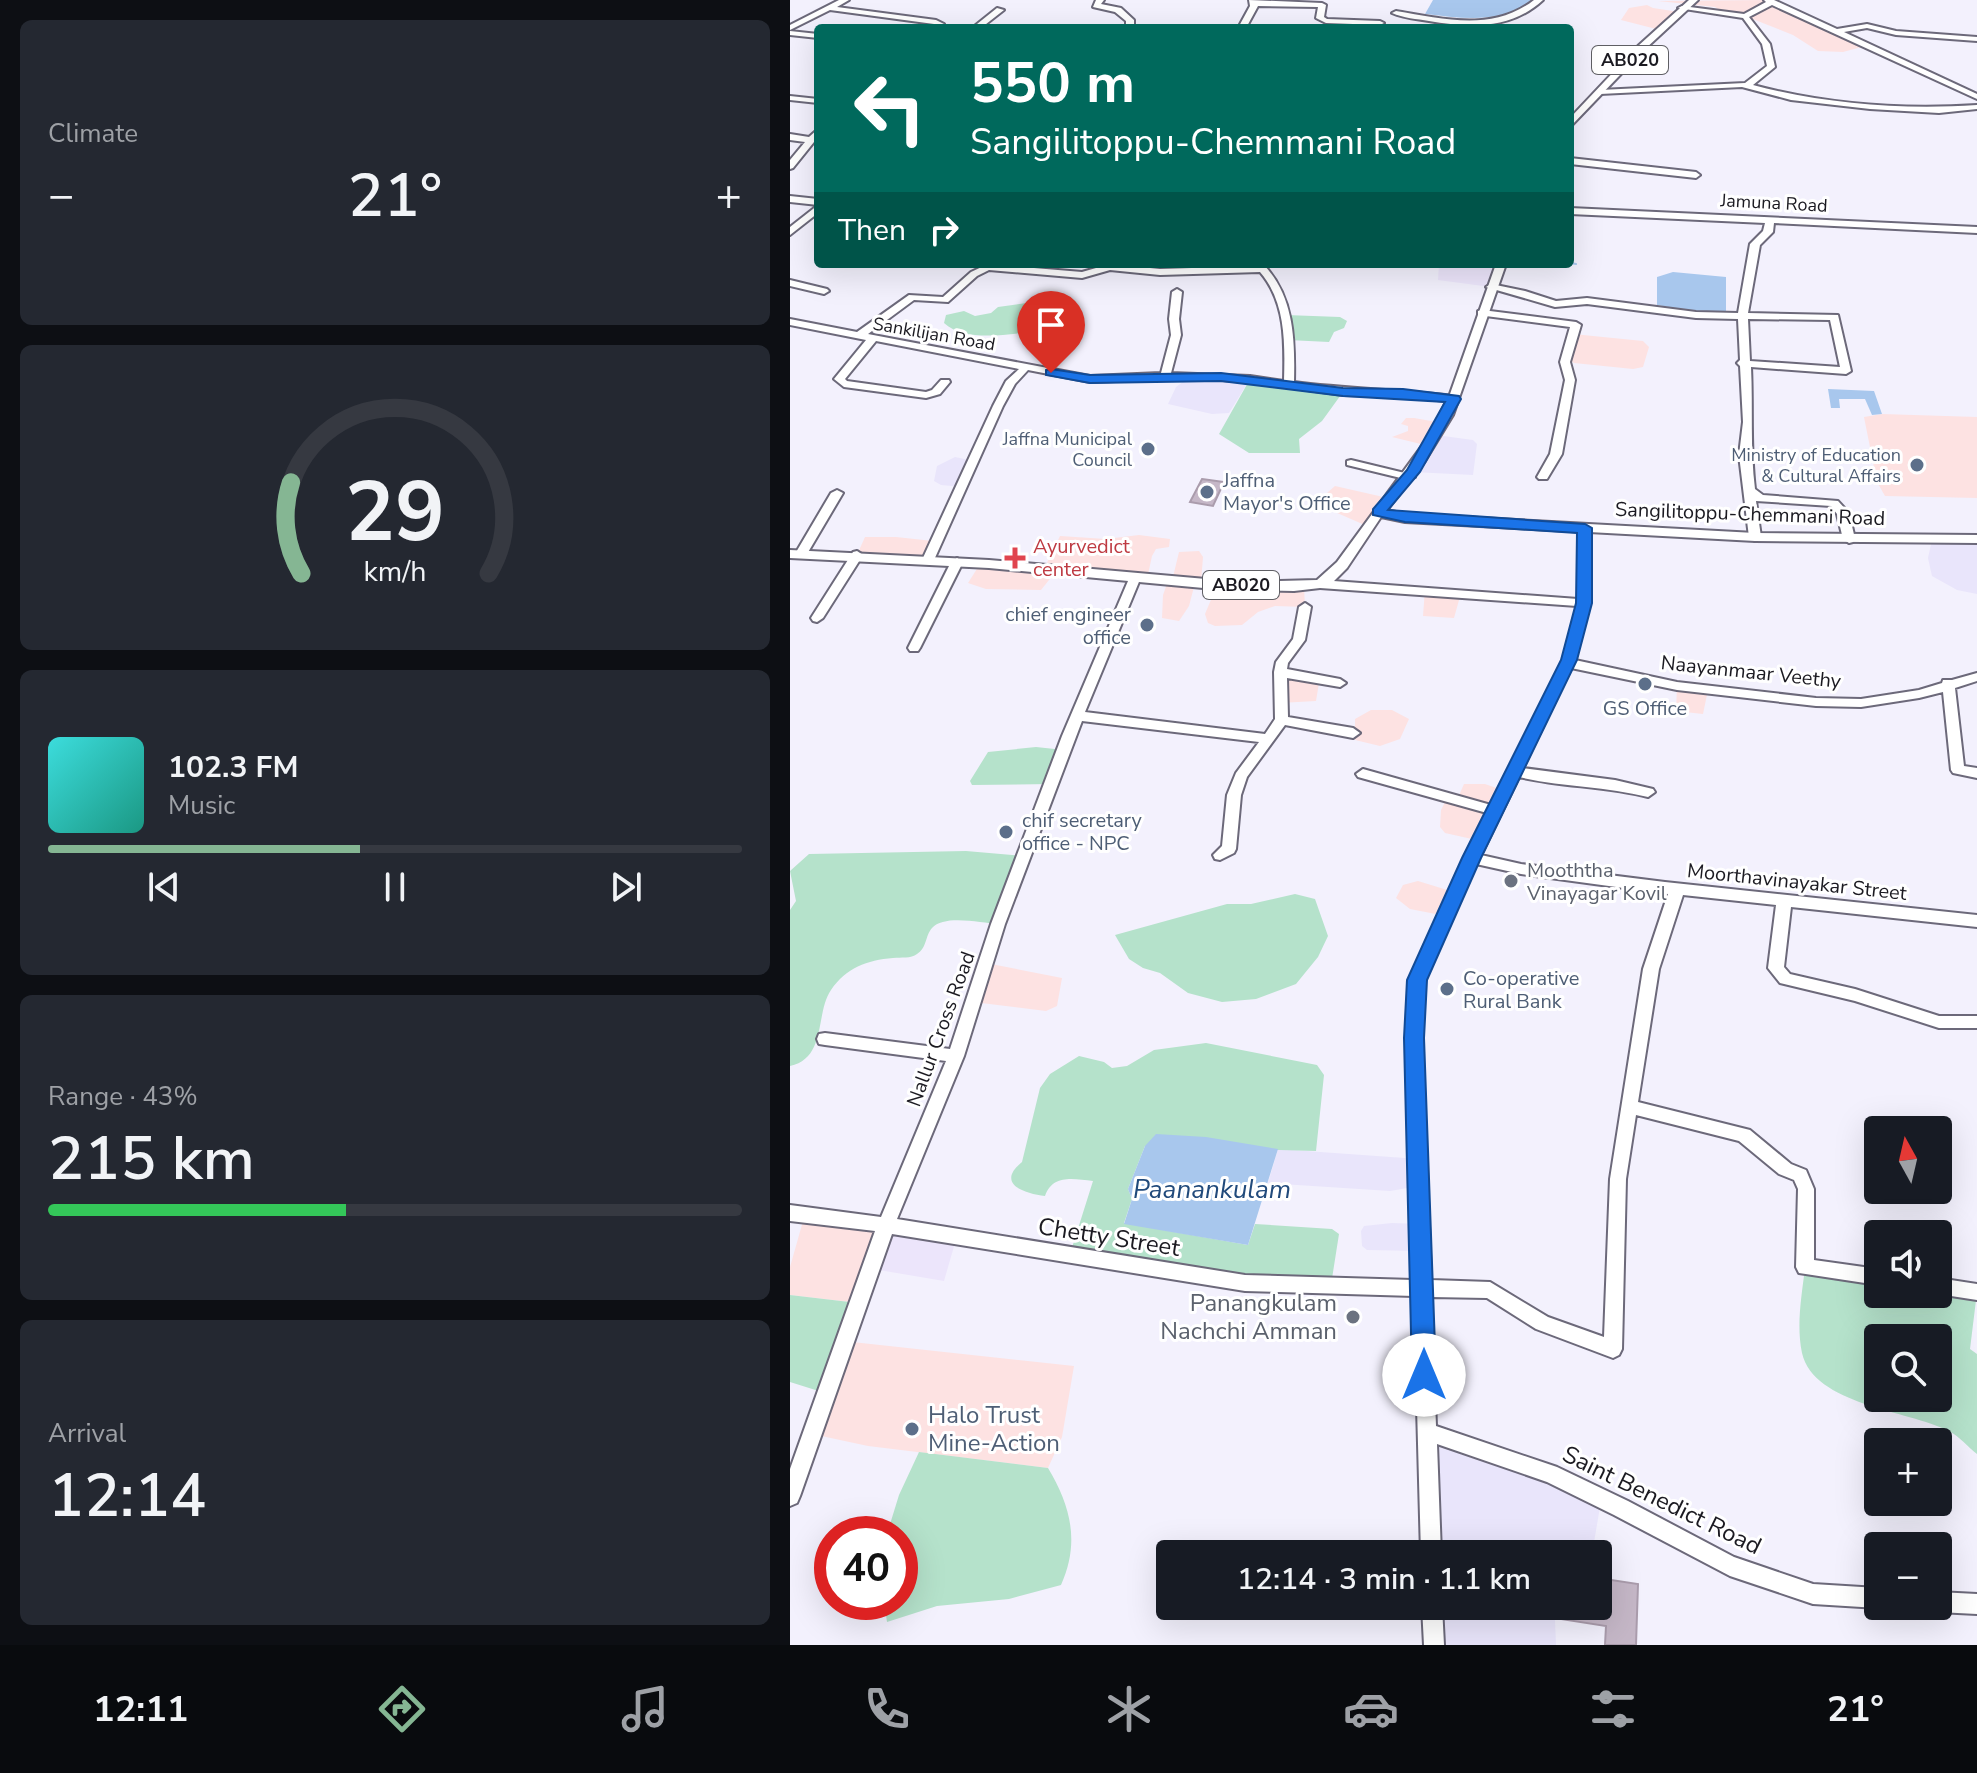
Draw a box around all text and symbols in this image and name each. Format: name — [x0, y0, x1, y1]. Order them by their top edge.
text: 550 m — [970, 45, 1135, 122]
road number: AB020 — [1592, 46, 1668, 74]
icon: left — [838, 56, 942, 160]
text: Climate — [48, 116, 138, 151]
text: Sangilitoppu-Chemmani Road — [970, 118, 1456, 167]
text: 21° — [348, 155, 442, 237]
text: − — [48, 166, 74, 226]
text: + — [716, 166, 742, 226]
street label: Jamuna Road — [1719, 188, 1828, 218]
icon: right — [922, 208, 966, 252]
text: Then — [838, 210, 906, 251]
pin — [1017, 291, 1085, 373]
icon: arrive — [1029, 303, 1073, 347]
street label: Sankilijan Road — [871, 311, 997, 357]
place label: Jaffna Municipal Council — [1002, 427, 1133, 472]
marker: Jaffna Municipal Council — [1139, 440, 1157, 458]
place label: Ministry of Education & Cultural Affairs — [1731, 443, 1901, 488]
text: 29 — [345, 455, 445, 568]
marker: Ministry of Education & Cultural Affairs — [1908, 456, 1926, 474]
place label: Jaffna Mayor's Office — [1222, 467, 1351, 517]
marker: Jaffna Mayor's Office — [1198, 483, 1216, 501]
street label: Sangilitoppu-Chemmani Road — [1615, 496, 1885, 532]
place label: Ayurvedict center — [1033, 533, 1131, 583]
marker: Ayurvedict center — [1004, 547, 1026, 569]
text: km/h — [364, 552, 426, 591]
road number: AB020 — [1203, 571, 1279, 599]
place label: chief engineer office — [1005, 601, 1131, 651]
marker: chief engineer office — [1138, 616, 1156, 634]
street label: Naayanmaar Veethy — [1660, 649, 1843, 695]
marker: GS Office — [1636, 675, 1654, 693]
place label: GS Office — [1603, 695, 1687, 722]
text: 102.3 FM — [168, 747, 298, 788]
text: Music — [168, 788, 235, 823]
place label: chif secretary office - NPC — [1022, 807, 1143, 857]
marker: chif secretary office - NPC — [997, 823, 1015, 841]
place label: Mooththa Vinayagar Kovil — [1526, 857, 1667, 907]
street label: Moorthavinayakar Street — [1686, 857, 1909, 907]
icon: previous — [142, 865, 186, 909]
icon: pause — [373, 865, 417, 909]
icon: next — [604, 865, 648, 909]
marker: Mooththa Vinayagar Kovil — [1502, 872, 1520, 890]
street label: Nallur Cross Road — [900, 948, 982, 1110]
place label: Co-operative Rural Bank — [1463, 965, 1579, 1015]
marker: Co-operative Rural Bank — [1438, 980, 1456, 998]
text: Range · 43% — [48, 1079, 198, 1114]
north arrow — [1864, 1116, 1952, 1204]
map controls — [1864, 1116, 1952, 1620]
text: 215 km — [48, 1118, 255, 1200]
water label: Paanankulam — [1133, 1172, 1291, 1207]
street label: Chetty Street — [1036, 1210, 1183, 1264]
button: sound — [1864, 1220, 1952, 1308]
place label: Panangkulam Nachchi Amman — [1160, 1287, 1337, 1347]
marker: Panangkulam Nachchi Amman — [1344, 1308, 1362, 1326]
button: search — [1864, 1324, 1952, 1412]
position arrow — [1382, 1333, 1466, 1417]
place label: Halo Trust Mine-Action — [928, 1399, 1060, 1459]
text: Arrival — [48, 1416, 126, 1451]
marker: Halo Trust Mine-Action — [903, 1420, 921, 1438]
button: + — [1864, 1428, 1952, 1516]
street label: Saint Benedict Road — [1557, 1438, 1767, 1562]
text: 12:14 — [48, 1455, 206, 1537]
speed limit sign: 40 — [814, 1516, 918, 1620]
button: − — [1864, 1532, 1952, 1620]
text: 12:14 · 3 min · 1.1 km — [1237, 1559, 1531, 1600]
icon: directions — [374, 1681, 430, 1737]
icon: music — [617, 1681, 673, 1737]
icon: phone — [859, 1681, 915, 1737]
icon: climate — [1101, 1681, 1157, 1737]
icon: car — [1343, 1681, 1399, 1737]
icon: filters — [1585, 1681, 1641, 1737]
text: 12:11 — [93, 1685, 188, 1734]
text: 21° — [1827, 1685, 1884, 1734]

